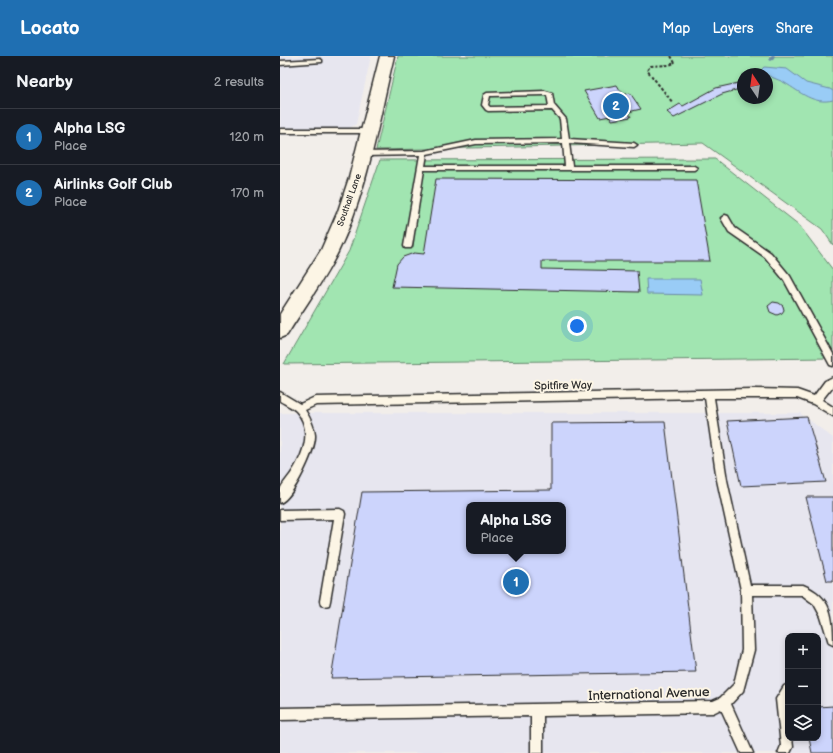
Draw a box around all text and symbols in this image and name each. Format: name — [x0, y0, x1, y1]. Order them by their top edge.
text: Locato — [20, 17, 80, 40]
text: Map — [662, 20, 690, 37]
text: Layers — [712, 20, 754, 37]
text: Share — [776, 20, 813, 37]
north arrow — [737, 68, 773, 104]
text: Nearby — [16, 72, 73, 92]
text: 2 results — [214, 74, 264, 90]
pin: 2 — [603, 91, 629, 121]
text: Alpha LSG — [54, 119, 125, 138]
text: 1 — [26, 129, 32, 145]
text: 120 m — [229, 129, 264, 145]
text: Place — [54, 138, 87, 154]
street label: Southall Lane — [335, 172, 364, 228]
text: Airlinks Golf Club — [54, 175, 173, 194]
text: 2 — [25, 185, 33, 201]
text: 170 m — [231, 185, 264, 201]
text: Place — [54, 194, 87, 210]
your location — [567, 316, 587, 336]
street label: Spitfire Way — [534, 378, 592, 393]
popup — [466, 502, 566, 554]
text: Alpha LSG — [480, 511, 552, 530]
text: Place — [480, 530, 513, 546]
pin: 1 — [503, 567, 529, 597]
map controls — [785, 633, 821, 741]
button: + — [785, 633, 821, 669]
button: − — [785, 669, 821, 705]
street label: International Avenue — [588, 684, 710, 704]
button: layers — [785, 705, 821, 741]

